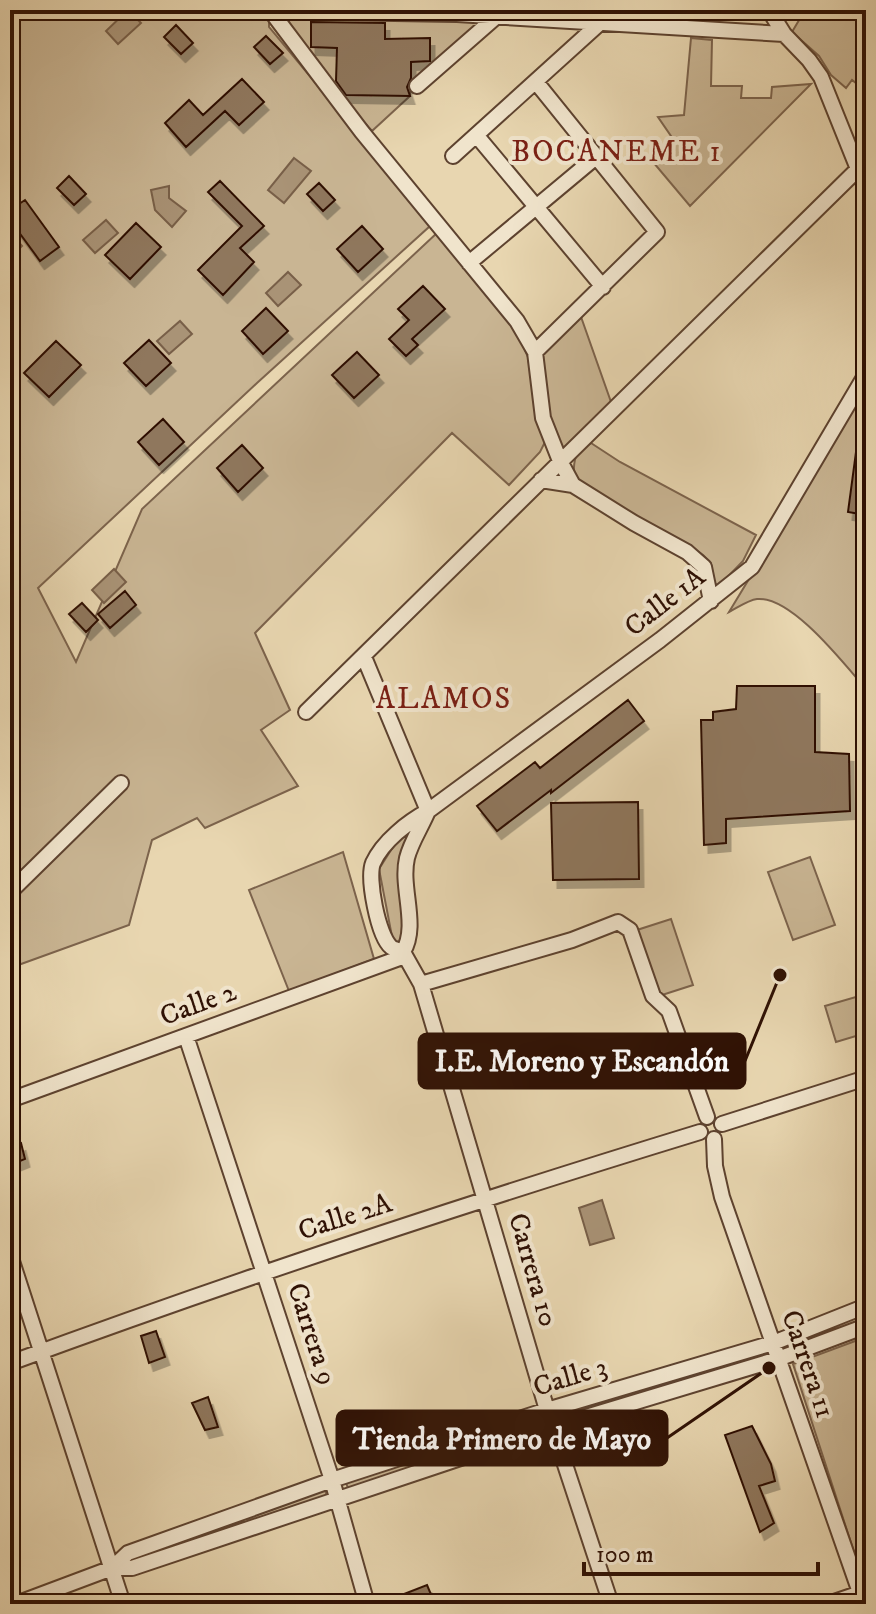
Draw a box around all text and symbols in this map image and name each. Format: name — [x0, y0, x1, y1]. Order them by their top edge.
district label: BOCANEME 1 — [511, 134, 723, 171]
street label: Calle 1A — [618, 559, 713, 644]
district label: ALAMOS — [376, 681, 512, 718]
street label: Calle 2 — [155, 974, 241, 1034]
callout: I.E. Moreno y Escandón — [419, 1034, 745, 1088]
text: I.E. Moreno y Escandón — [435, 1044, 729, 1081]
street label: Calle 2A — [294, 1185, 397, 1249]
street label: Carrera 10 — [500, 1209, 566, 1331]
street label: Carrera 9 — [279, 1279, 345, 1389]
street label: Carrera 11 — [773, 1305, 843, 1423]
street label: Calle 3 — [529, 1349, 611, 1405]
callout: Tienda Primero de Mayo — [337, 1411, 667, 1465]
text: Tienda Primero de Mayo — [352, 1422, 651, 1459]
scale bar — [584, 1526, 818, 1576]
text: 100 m — [596, 1540, 654, 1570]

